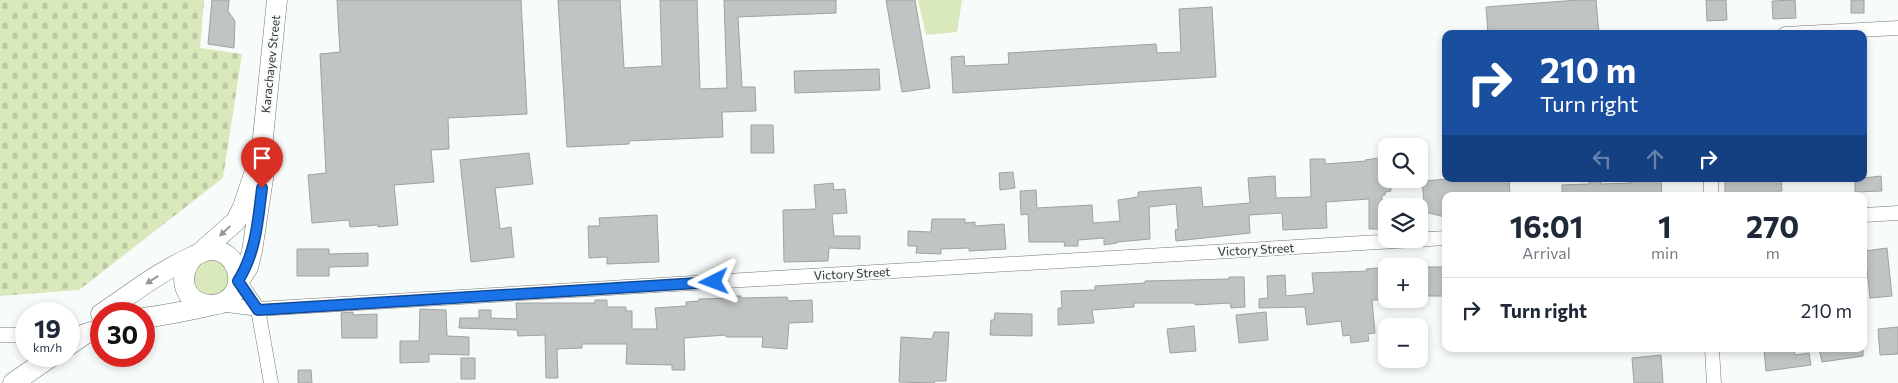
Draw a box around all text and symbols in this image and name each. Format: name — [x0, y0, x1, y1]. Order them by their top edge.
street label: Karachayev Street — [258, 14, 282, 114]
text: 210 m — [1540, 47, 1636, 90]
icon: right — [1457, 50, 1522, 115]
text: Turn right — [1540, 90, 1638, 117]
pin — [241, 137, 283, 188]
map controls — [1378, 138, 1428, 368]
button: search — [1378, 138, 1428, 188]
icon: arrive — [248, 144, 276, 172]
icon: left — [1588, 145, 1616, 173]
icon: ahead — [1641, 145, 1669, 173]
icon: right — [1694, 145, 1722, 173]
button: layers — [1378, 198, 1428, 248]
text: 16:01 — [1510, 207, 1583, 244]
text: 1 — [1658, 207, 1671, 244]
text: 270 — [1746, 207, 1799, 244]
one-way arrow — [220, 225, 232, 237]
street label: Victory Street — [1217, 240, 1295, 258]
text: Arrival — [1522, 243, 1571, 262]
text: min — [1651, 243, 1678, 262]
text: m — [1766, 243, 1780, 262]
position arrow — [687, 255, 739, 307]
button: + — [1378, 258, 1428, 308]
street label: Victory Street — [813, 264, 891, 282]
one-way arrow — [145, 275, 158, 285]
icon: right — [1457, 296, 1485, 324]
text: Turn right — [1500, 299, 1587, 322]
text: 210 m — [1801, 299, 1852, 322]
speed limit sign: 30 — [90, 302, 155, 367]
text: 19 — [34, 313, 61, 343]
button: − — [1378, 318, 1428, 368]
text: km/h — [33, 340, 62, 354]

